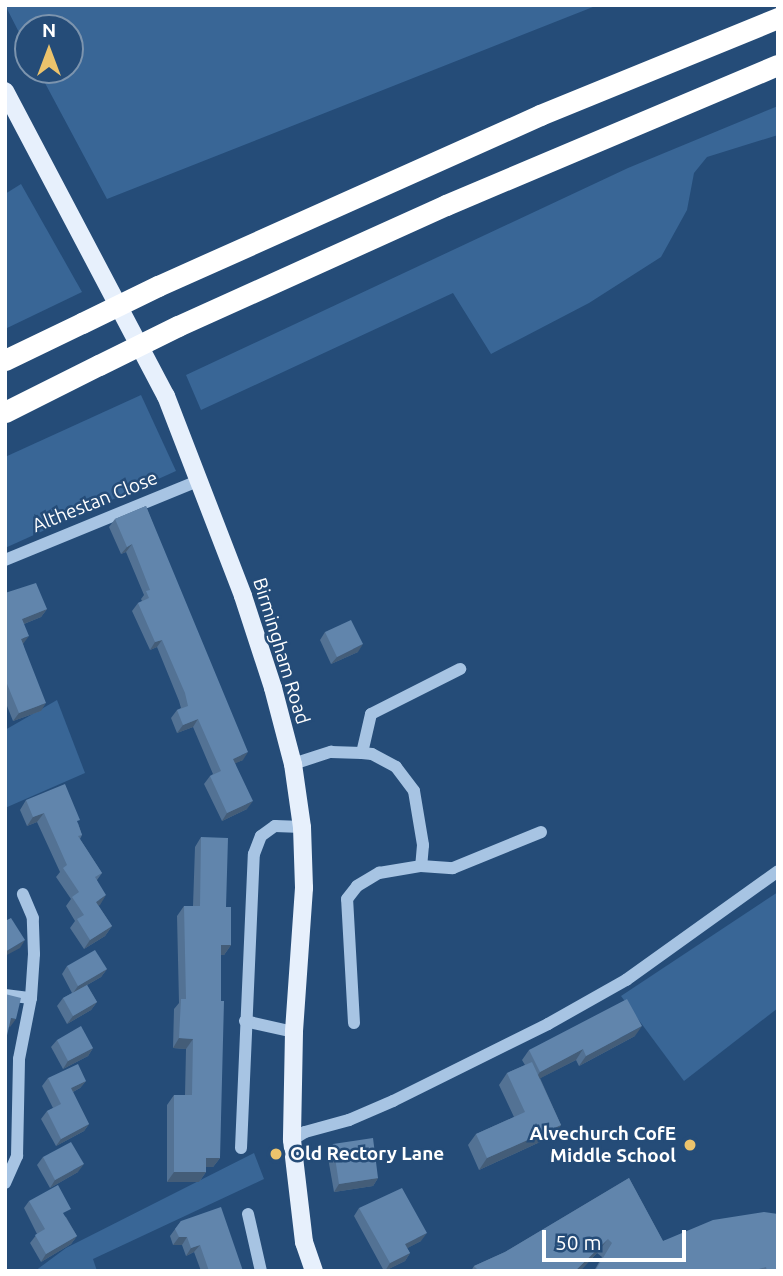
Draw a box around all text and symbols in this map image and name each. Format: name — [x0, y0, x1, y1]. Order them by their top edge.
north arrow — [14, 14, 84, 84]
text: N — [42, 19, 56, 41]
street label: Althestan Close — [29, 466, 161, 538]
street label: Birmingham Road — [248, 575, 314, 727]
place label: Alvechurch CofE Middle School — [529, 1123, 676, 1167]
marker: Alvechurch CofE Middle School — [682, 1137, 698, 1153]
place label: Old Rectory Lane — [290, 1143, 444, 1165]
marker: Old Rectory Lane — [268, 1146, 284, 1162]
scale bar — [545, 1216, 688, 1260]
text: 50 m — [555, 1230, 602, 1254]

